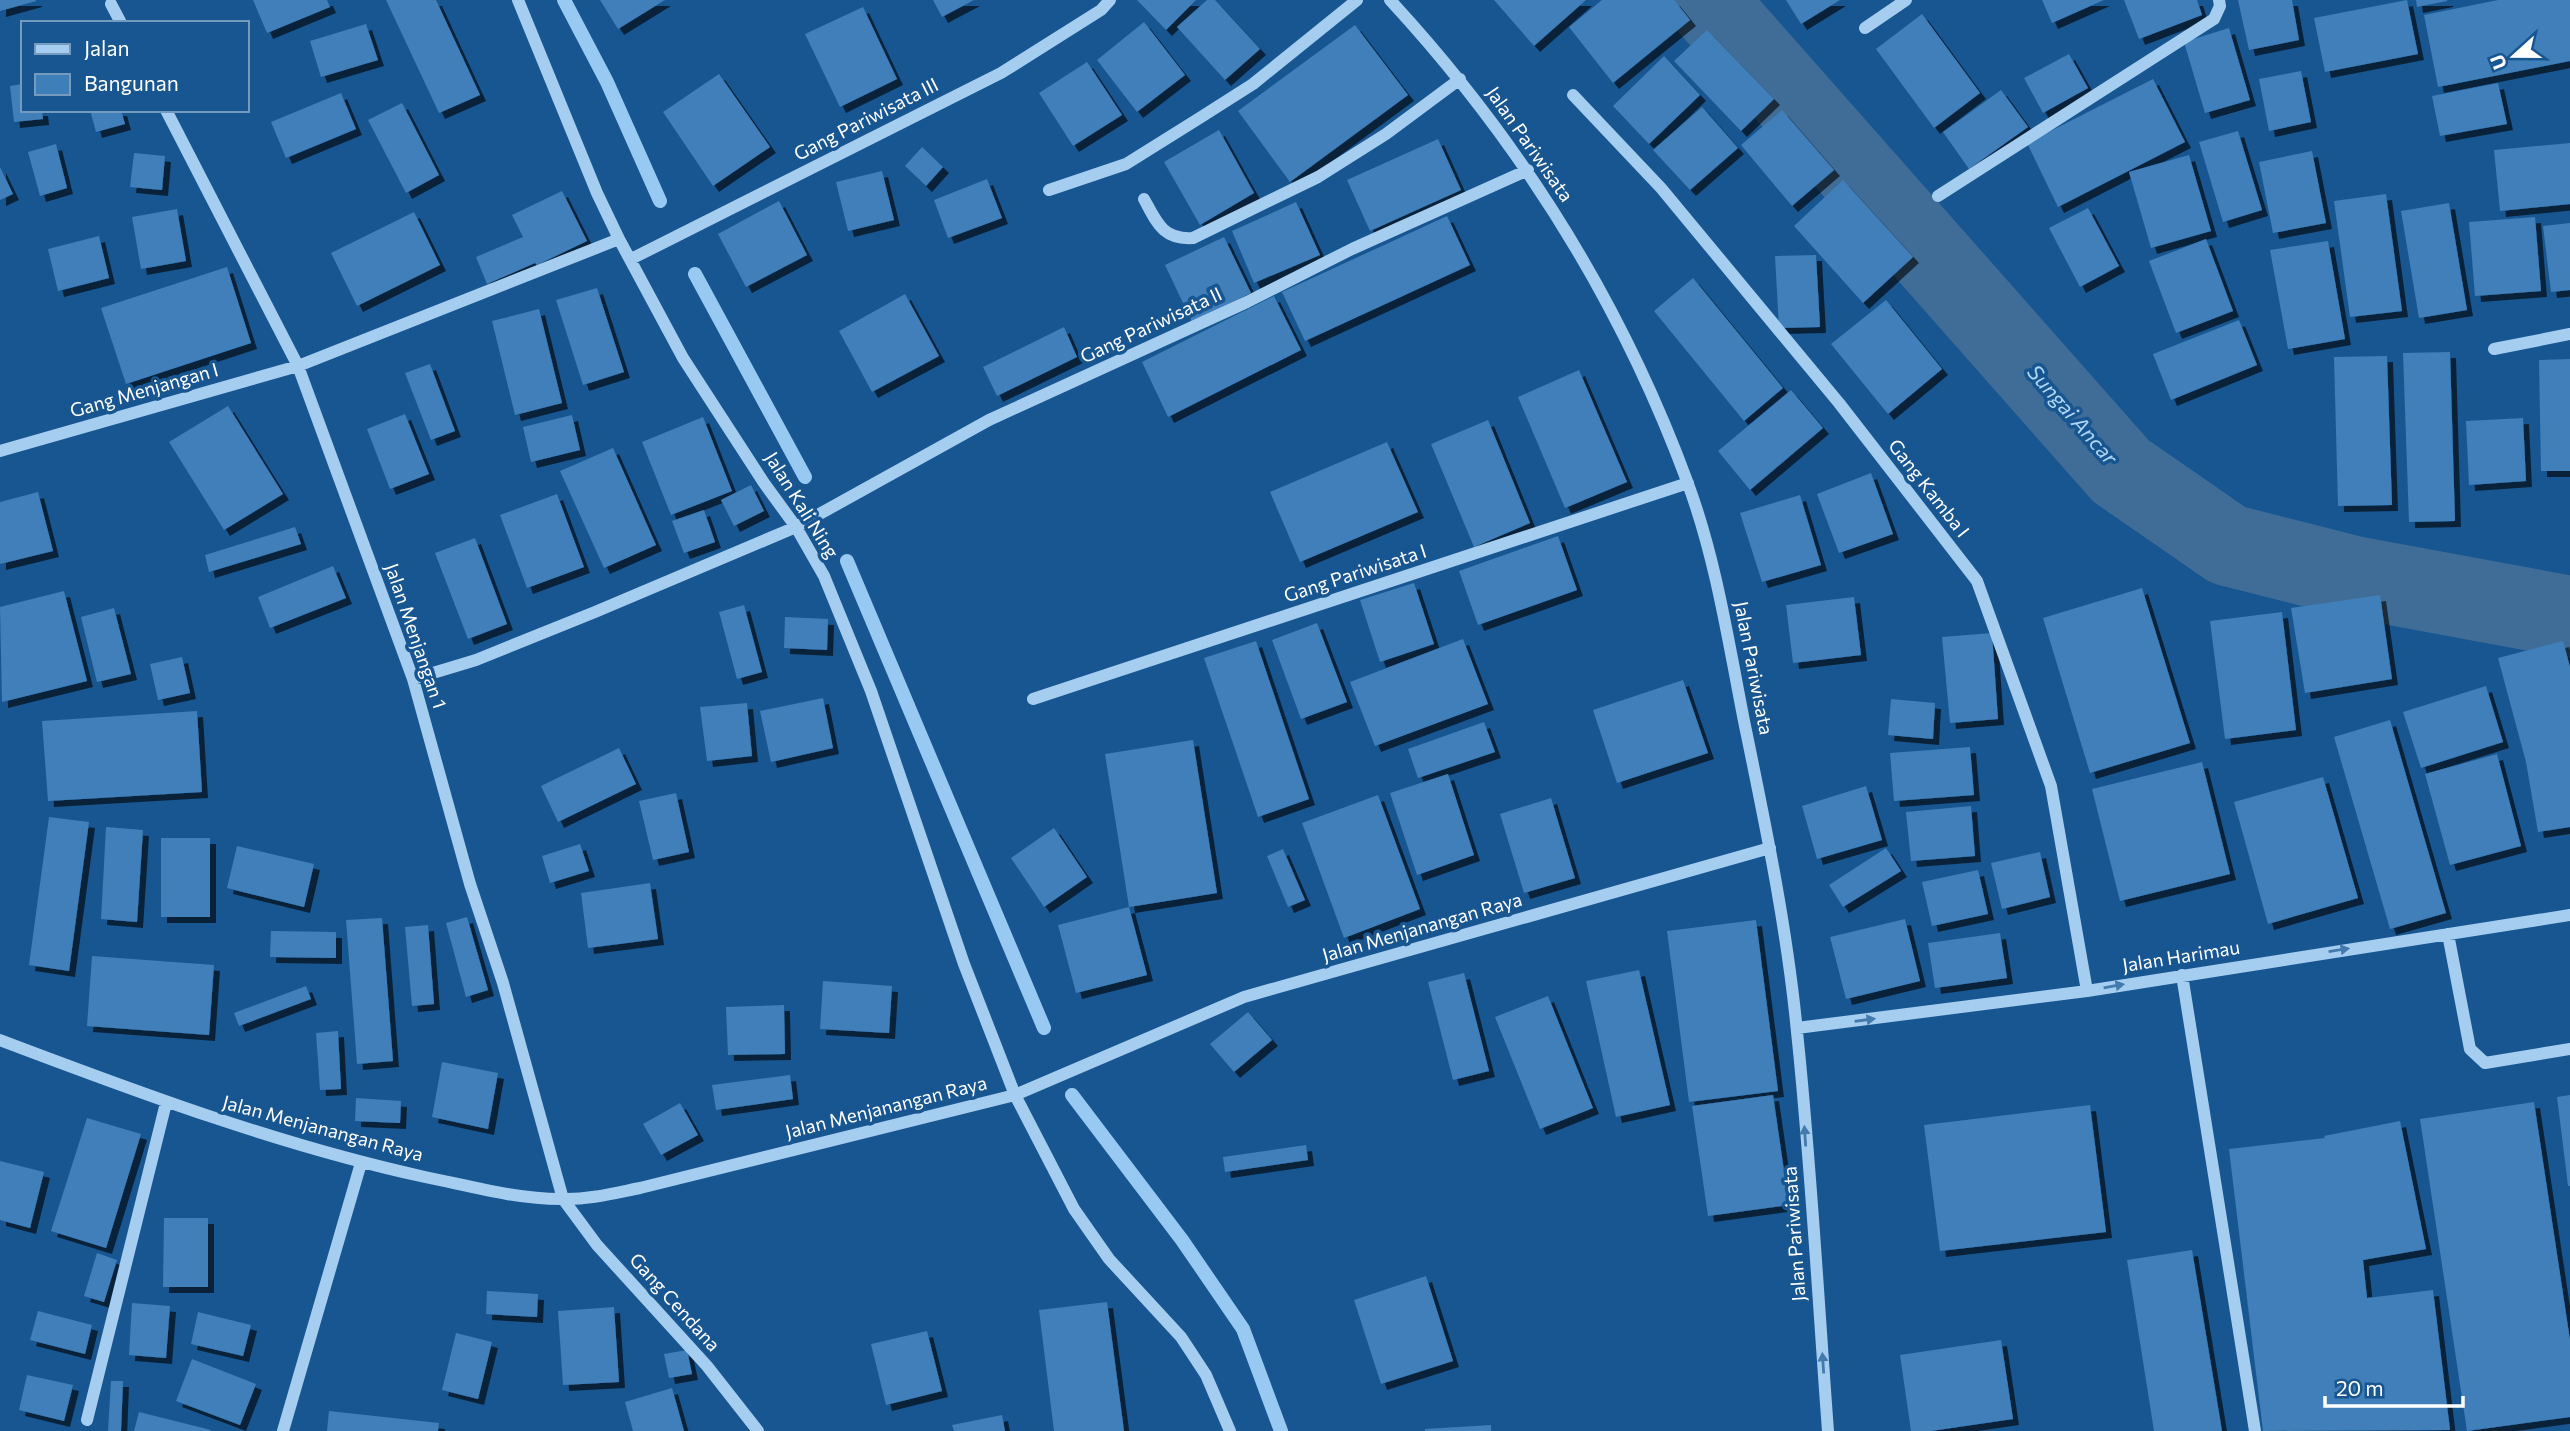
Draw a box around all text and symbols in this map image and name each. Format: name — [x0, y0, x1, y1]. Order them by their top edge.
legend — [21, 21, 248, 112]
north arrow — [2479, 21, 2549, 91]
text: Jalan — [84, 35, 129, 60]
text: U — [2484, 52, 2511, 73]
text: Bangunan — [84, 70, 179, 95]
street label: Gang Pariwisata III — [790, 72, 942, 165]
street label: Jalan Pariwisata — [1482, 82, 1579, 206]
street label: Gang Pariwisata II — [1076, 282, 1225, 367]
street label: Gang Menjangan I — [67, 357, 221, 422]
water label: Sungai Ancar — [2023, 359, 2124, 469]
street label: Gang Kamba I — [1884, 434, 1975, 541]
street label: Jalan Kali Ning — [761, 447, 844, 562]
street label: Gang Pariwisata I — [1281, 539, 1429, 606]
street label: Jalan Menjangan 1 — [381, 560, 452, 712]
street label: Jalan Pariwisata — [1730, 599, 1779, 737]
street label: Jalan Menjanangan Raya — [1319, 887, 1524, 966]
street label: Jalan Harimau — [2121, 935, 2241, 976]
one-way arrow — [2328, 945, 2350, 956]
one-way arrow — [2103, 980, 2125, 991]
one-way arrow — [1854, 1014, 1876, 1025]
street label: Jalan Menjanangan Raya — [783, 1070, 989, 1143]
street label: Jalan Menjanangan Raya — [220, 1090, 426, 1165]
one-way arrow — [1799, 1125, 1810, 1147]
street label: Jalan Pariwisata — [1777, 1166, 1810, 1302]
street label: Gang Cendana — [625, 1248, 726, 1356]
one-way arrow — [1817, 1352, 1828, 1374]
scale bar — [2325, 1364, 2463, 1408]
text: 20 m — [2336, 1375, 2384, 1400]

